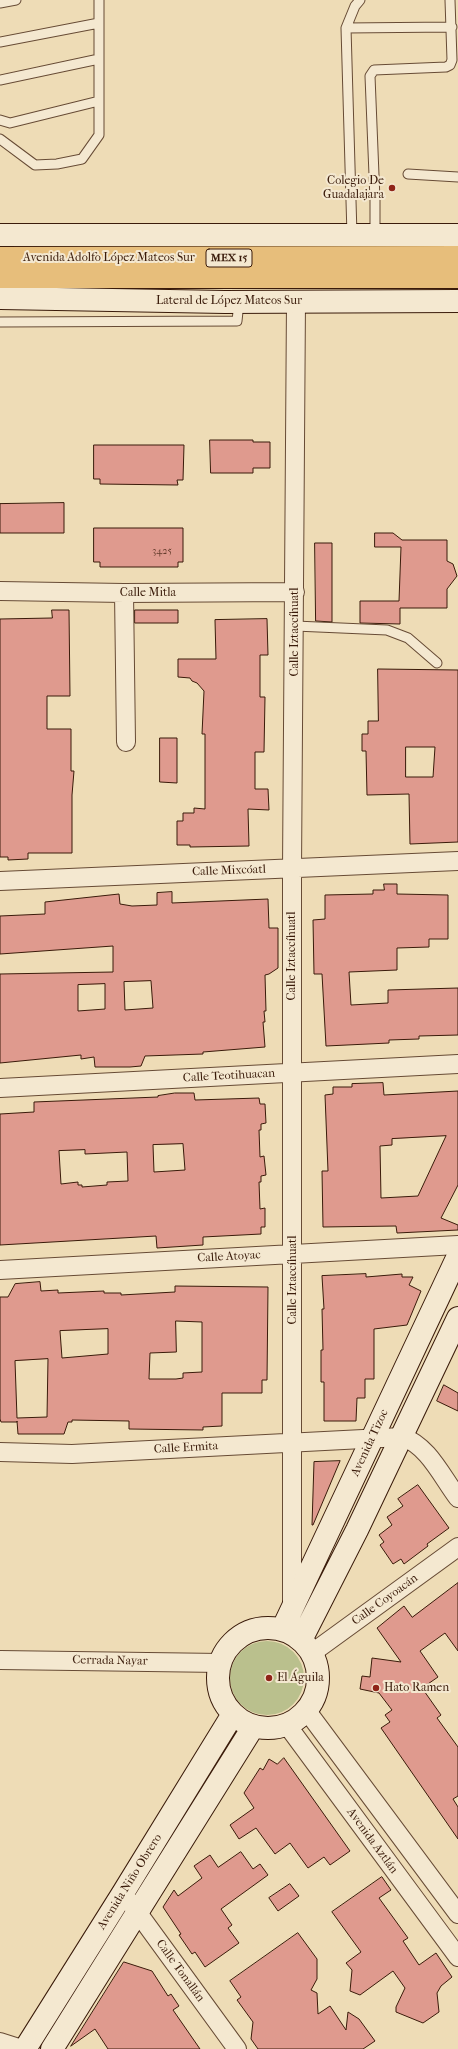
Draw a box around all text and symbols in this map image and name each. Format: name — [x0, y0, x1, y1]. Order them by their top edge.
place label: Colegio De Guadalajara — [323, 174, 384, 202]
marker: Colegio De Guadalajara — [387, 183, 397, 193]
road number: MEX 15 — [206, 249, 252, 267]
street label: Avenida Adolfo López Mateos Sur — [23, 251, 195, 265]
street label: Lateral de López Mateos Sur — [156, 294, 302, 308]
house number: 3425 — [152, 546, 172, 558]
street label: Calle Mitla — [120, 586, 176, 600]
street label: Calle Iztaccíhuatl — [288, 587, 302, 677]
street label: Calle Mixcóatl — [192, 863, 266, 879]
street label: Calle Iztaccíhuatl — [285, 911, 299, 1001]
street label: Calle Teotihuacan — [183, 1066, 275, 1086]
street label: Calle Iztaccíhuatl — [286, 1235, 300, 1325]
street label: Calle Atoyac — [197, 1248, 261, 1266]
street label: Avenida Tizoc — [348, 1407, 392, 1479]
street label: Calle Ermita — [153, 1439, 219, 1457]
street label: Calle Coyoacán — [349, 1571, 421, 1629]
street label: Cerrada Nayar — [72, 1653, 148, 1669]
place label: El Águila — [277, 1671, 324, 1685]
marker: El Águila — [264, 1673, 274, 1683]
place label: Hato Ramen — [384, 1681, 449, 1695]
marker: Hato Ramen — [371, 1683, 381, 1693]
street label: Avenida Aztlán — [343, 1805, 401, 1877]
street label: Avenida Niño Obrero — [95, 1831, 165, 1933]
street label: Calle Tonallán — [153, 1937, 207, 2005]

